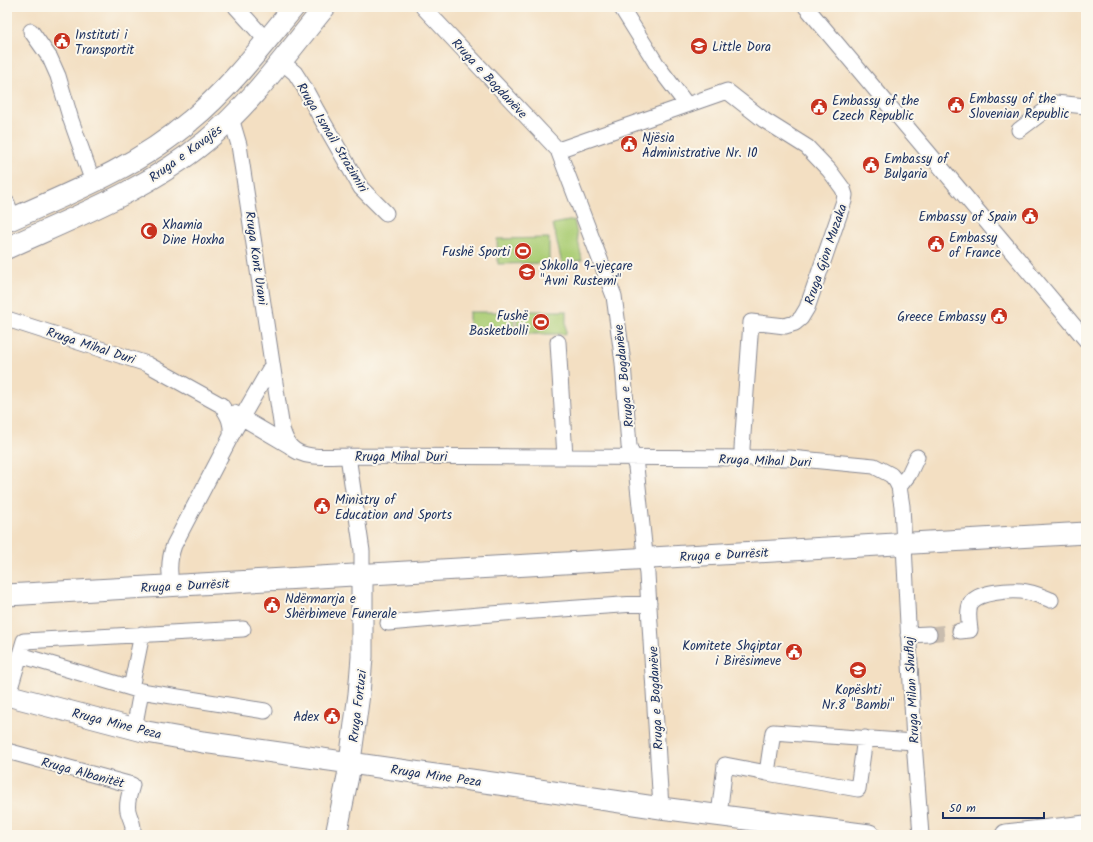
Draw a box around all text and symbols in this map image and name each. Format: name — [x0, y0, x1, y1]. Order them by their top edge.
place label: Instituti i Transportit — [75, 25, 135, 61]
public building icon: Instituti i Transportit — [52, 31, 72, 51]
street label: Rruga e Bogdanëve — [446, 34, 532, 124]
school or university icon: Little Dora — [689, 36, 709, 56]
place label: Little Dora — [712, 37, 771, 58]
street label: Rruga Ismail Strazimiri — [290, 79, 373, 198]
place label: Embassy of the Slovenian Republic — [969, 89, 1070, 125]
place label: Embassy of the Czech Republic — [832, 91, 919, 127]
public building icon: Embassy of the Slovenian Republic — [946, 95, 966, 115]
public building icon: Embassy of the Czech Republic — [809, 97, 829, 117]
street label: Rruga e Kavajës — [145, 120, 227, 188]
place label: Njësia Administrative Nr. 10 — [642, 128, 758, 164]
public building icon: Njësia Administrative Nr. 10 — [619, 134, 639, 154]
place label: Embassy of Bulgaria — [884, 149, 949, 185]
public building icon: Embassy of Bulgaria — [861, 155, 881, 175]
street label: Rruga Gjon Muzaka — [799, 201, 854, 308]
public building icon: Embassy of Spain — [1020, 206, 1040, 226]
place label: Embassy of Spain — [919, 207, 1017, 228]
street label: Rruga Kont Urani — [239, 210, 273, 307]
place label: Xhamia Dine Hoxha — [162, 215, 225, 251]
mosque icon: Xhamia Dine Hoxha — [139, 221, 159, 241]
place label: Embassy of France — [949, 228, 1001, 264]
public building icon: Embassy of France — [926, 234, 946, 254]
sports icon: Fushë Sporti — [513, 241, 533, 261]
place label: Fushë Sporti — [442, 242, 511, 263]
place label: Shkolla 9-vjeçare "Avni Rustemi" — [540, 256, 633, 292]
school or university icon: Shkolla 9-vjeçare "Avni Rustemi" — [517, 262, 537, 282]
place label: Fushë Basketbolli — [469, 306, 529, 342]
public building icon: Greece Embassy — [989, 306, 1009, 326]
place label: Greece Embassy — [897, 307, 987, 328]
sports icon: Fushë Basketbolli — [531, 312, 551, 332]
street label: Rruga Mihal Duri — [43, 322, 139, 371]
street label: Rruga e Bogdanëve — [609, 323, 640, 428]
street label: Rruga Mihal Duri — [355, 447, 448, 468]
street label: Rruga Mihal Duri — [718, 449, 812, 474]
place label: Ministry of Education and Sports — [335, 490, 452, 526]
public building icon: Ministry of Education and Sports — [312, 496, 332, 516]
street label: Rruga e Durrësit — [679, 543, 770, 568]
street label: Rruga e Durrësit — [140, 574, 231, 599]
place label: Ndërmarrja e Shërbimeve Funerale — [285, 589, 397, 625]
public building icon: Ndërmarrja e Shërbimeve Funerale — [262, 595, 282, 615]
street label: Rruga Milan Shuflaj — [899, 635, 926, 744]
place label: Komitete Shqiptar i Birësimeve — [682, 636, 782, 672]
public building icon: Komitete Shqiptar i Birësimeve — [784, 642, 804, 662]
street label: Rruga e Bogdanëve — [643, 646, 670, 750]
school or university icon: Kopështi Nr.8 "Bambi" — [848, 660, 868, 680]
street label: Rruga Fortuzi — [344, 668, 373, 744]
place label: Kopështi Nr.8 "Bambi" — [822, 680, 895, 716]
street label: Rruga Mine Peza — [70, 703, 164, 746]
public building icon: Adex — [322, 706, 342, 726]
place label: Adex — [293, 707, 319, 728]
street label: Rruga Albanitët — [39, 752, 128, 795]
street label: Rruga Mine Peza — [389, 760, 483, 793]
scale bar — [943, 794, 1044, 820]
text: 50 m — [949, 799, 976, 818]

